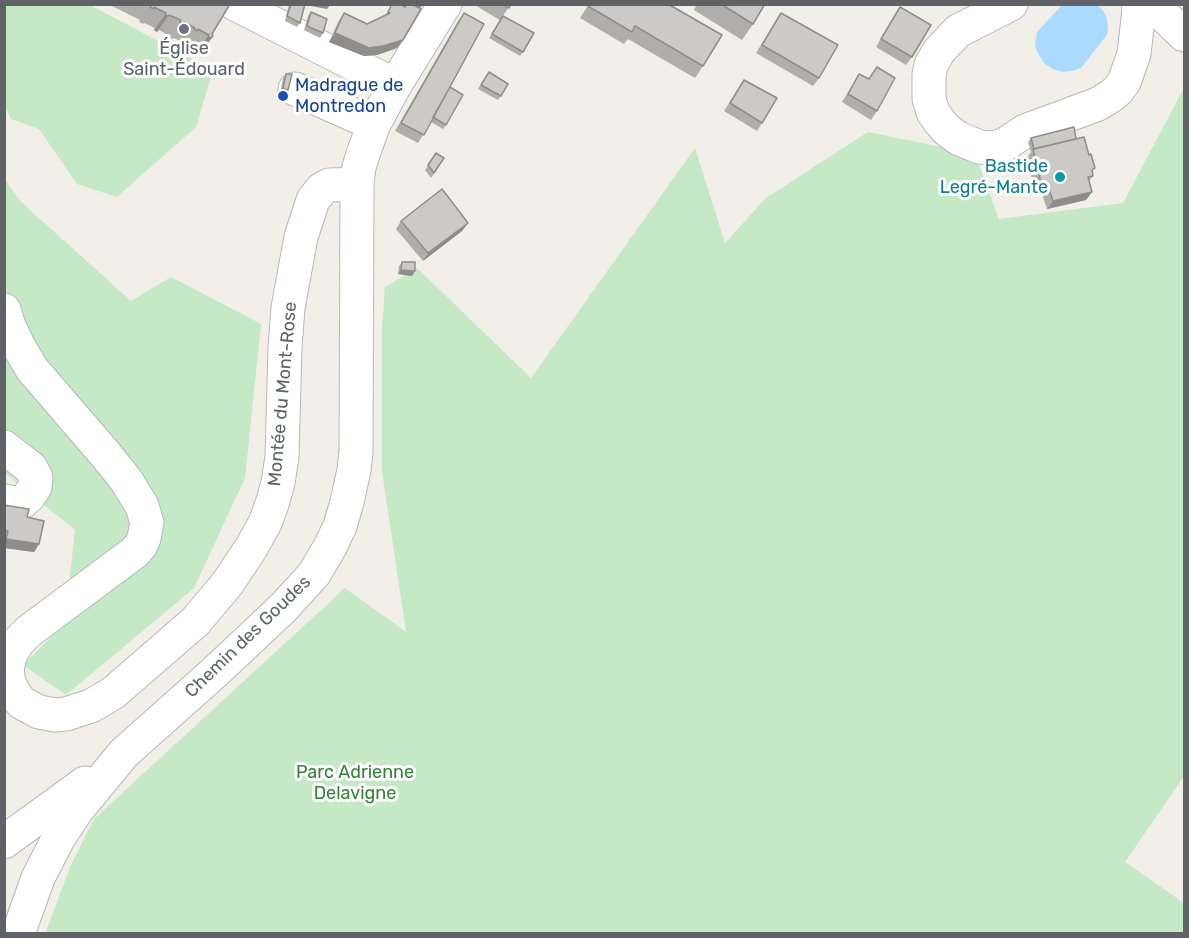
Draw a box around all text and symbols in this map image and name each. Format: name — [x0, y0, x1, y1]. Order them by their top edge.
marker: Église Saint-Édouard — [177, 22, 191, 36]
place label: Église Saint-Édouard — [123, 38, 245, 80]
place label: Madrague de Montredon — [295, 75, 403, 118]
marker: Madrague de Montredon — [276, 89, 290, 103]
place label: Bastide Legré-Mante — [940, 156, 1048, 198]
marker: Bastide Legré-Mante — [1053, 170, 1067, 184]
street label: Montée du Mont-Rose — [264, 301, 302, 487]
street label: Chemin des Goudes — [181, 571, 315, 703]
park label: Parc Adrienne Delavigne — [296, 762, 414, 804]

